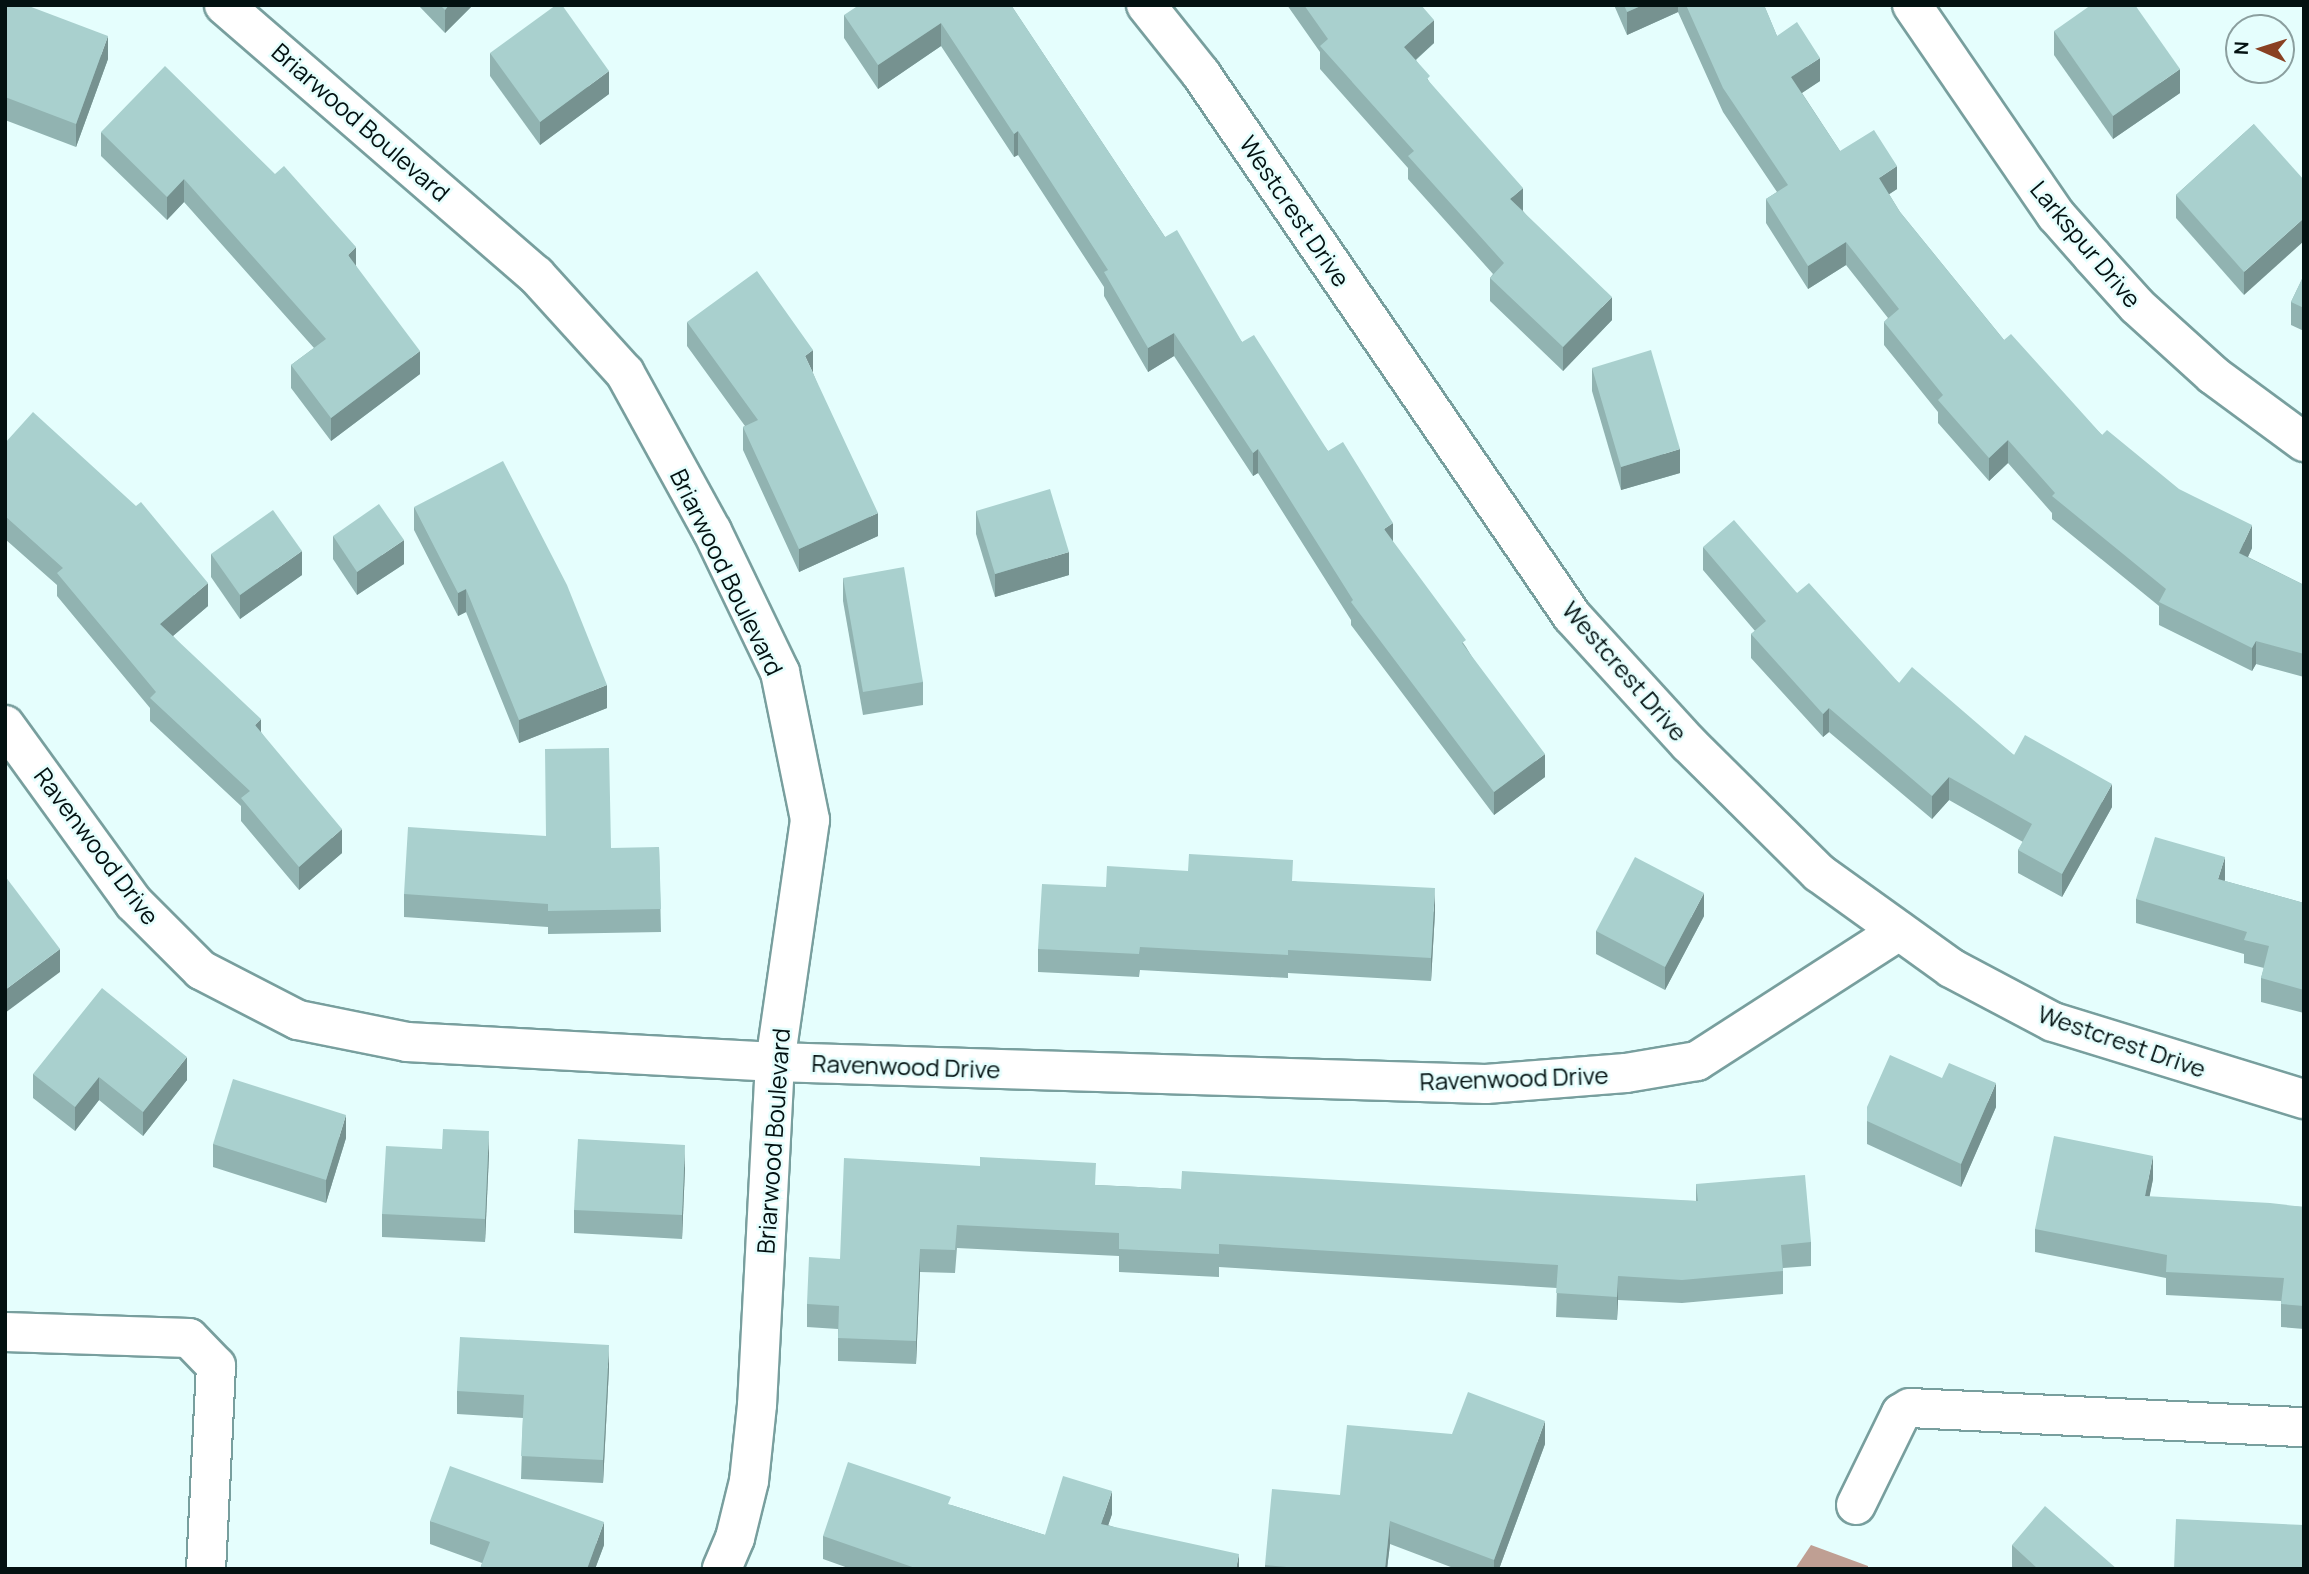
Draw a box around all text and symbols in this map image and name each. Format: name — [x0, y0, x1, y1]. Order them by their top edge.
north arrow — [2225, 14, 2295, 84]
street label: Briarwood Boulevard — [266, 37, 456, 207]
text: N — [2228, 41, 2254, 56]
street label: Westcrest Drive — [1234, 130, 1356, 292]
street label: Larkspur Drive — [2025, 175, 2147, 313]
street label: Briarwood Boulevard — [665, 464, 789, 680]
street label: Westcrest Drive — [1557, 595, 1693, 747]
street label: Ravenwood Drive — [29, 762, 165, 930]
street label: Westcrest Drive — [2034, 999, 2210, 1083]
street label: Briarwood Boulevard — [751, 1027, 795, 1255]
street label: Ravenwood Drive — [811, 1048, 1001, 1084]
street label: Ravenwood Drive — [1419, 1060, 1609, 1096]

